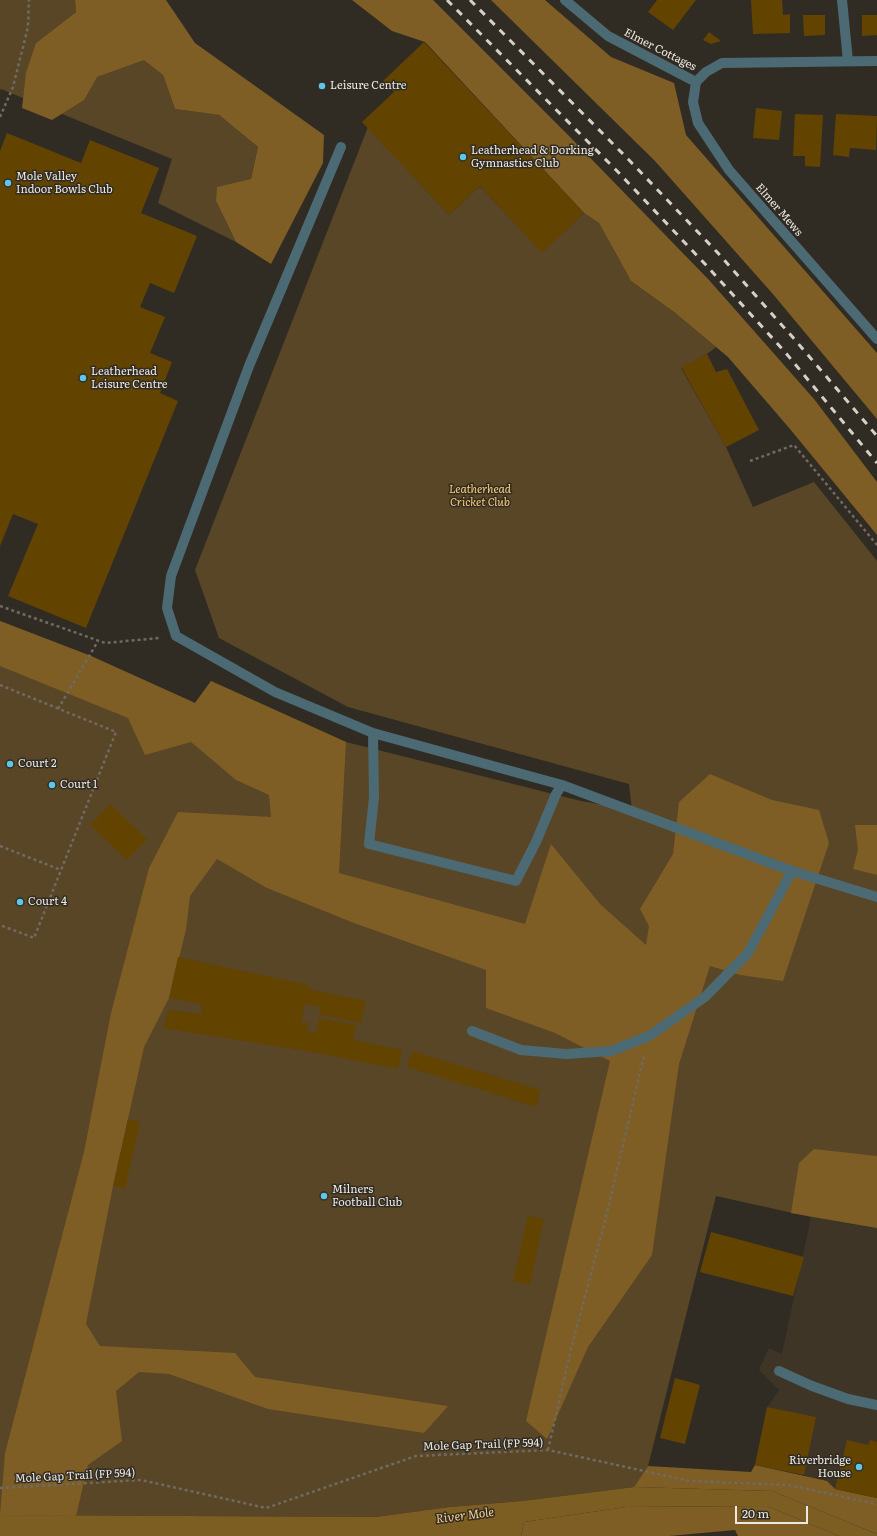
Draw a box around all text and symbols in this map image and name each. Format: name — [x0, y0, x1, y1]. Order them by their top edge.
street label: Elmer Cottages — [622, 26, 698, 74]
place label: Leisure Centre — [330, 79, 407, 93]
marker: Leisure Centre — [317, 81, 327, 91]
place label: Leatherhead & Dorking Gymnastics Club — [471, 144, 594, 170]
marker: Leatherhead & Dorking Gymnastics Club — [458, 152, 468, 162]
place label: Mole Valley Indoor Bowls Club — [16, 170, 113, 196]
marker: Mole Valley Indoor Bowls Club — [3, 178, 13, 188]
street label: Elmer Mews — [753, 181, 805, 239]
place label: Leatherhead Leisure Centre — [91, 365, 168, 391]
marker: Leatherhead Leisure Centre — [78, 373, 88, 383]
park label: Leatherhead Cricket Club — [449, 483, 511, 509]
place label: Court 2 — [18, 757, 56, 771]
marker: Court 2 — [5, 759, 15, 769]
place label: Court 1 — [60, 778, 97, 792]
marker: Court 1 — [47, 780, 57, 790]
place label: Court 4 — [28, 895, 67, 909]
marker: Court 4 — [15, 897, 25, 907]
place label: Milners Football Club — [332, 1183, 402, 1209]
marker: Milners Football Club — [319, 1191, 329, 1201]
street label: Mole Gap Trail (FP 594) — [423, 1436, 543, 1454]
place label: Riverbridge House — [789, 1454, 851, 1480]
marker: Riverbridge House — [854, 1462, 864, 1472]
street label: Mole Gap Trail (FP 594) — [15, 1466, 135, 1486]
scale bar — [737, 1498, 810, 1524]
text: 20 m — [742, 1504, 769, 1522]
water label: River Mole — [435, 1505, 495, 1527]

